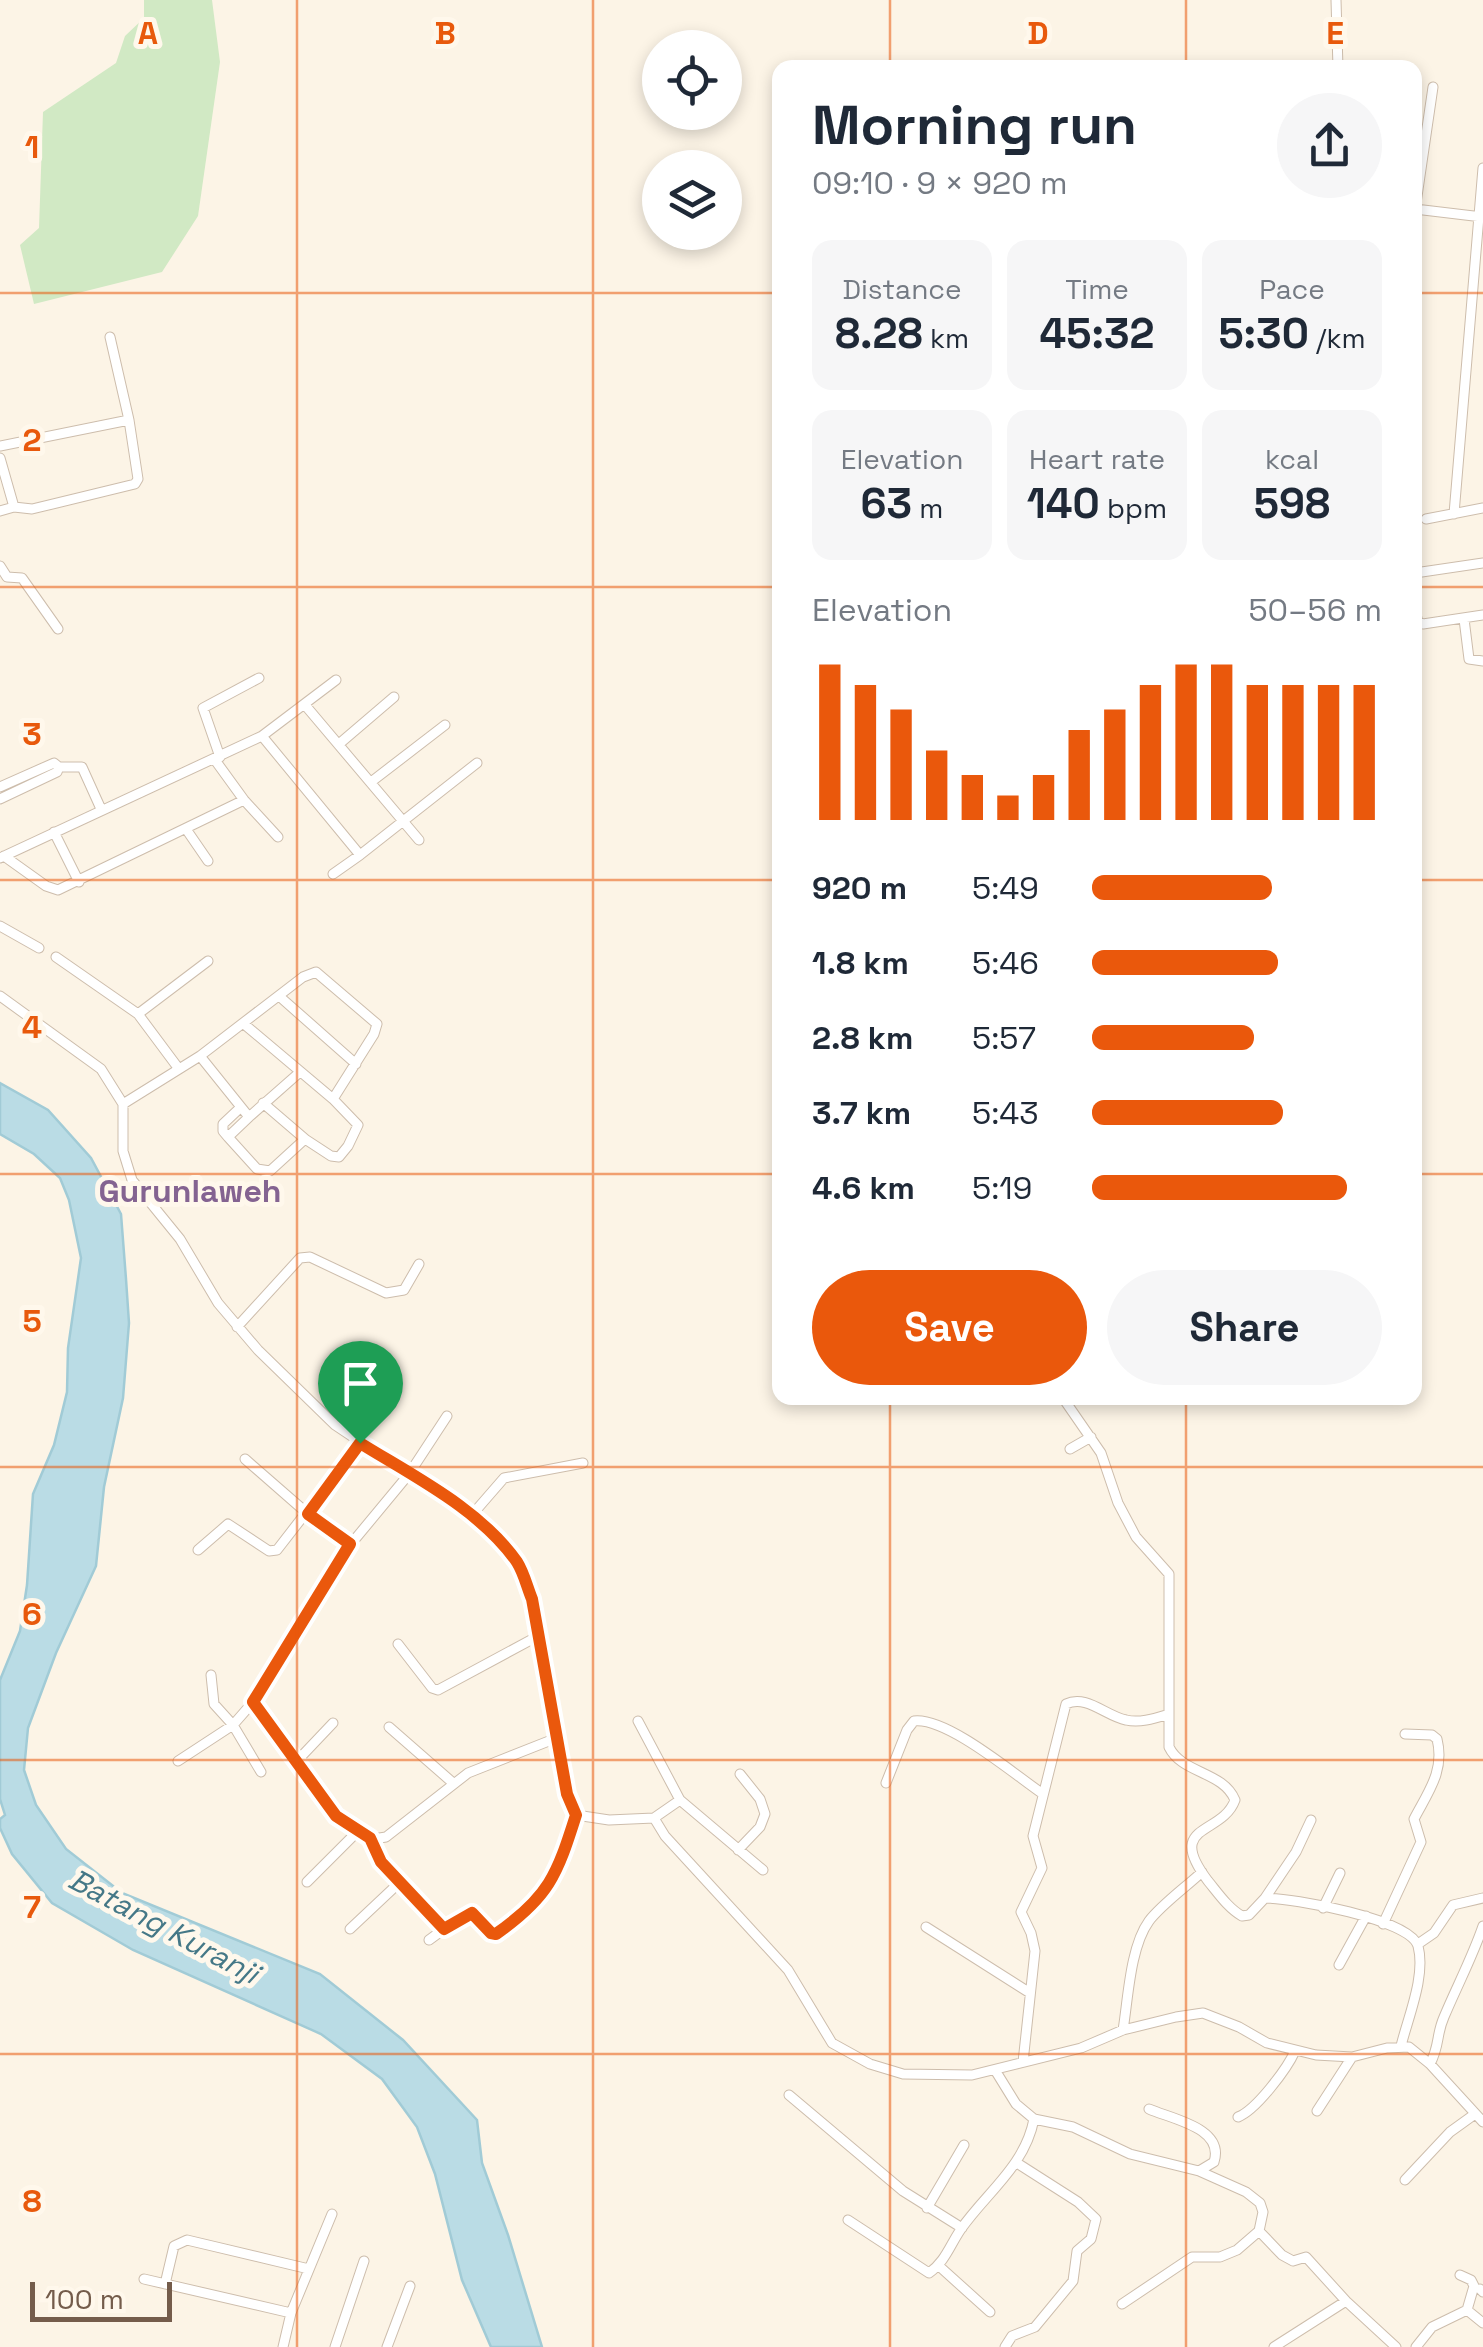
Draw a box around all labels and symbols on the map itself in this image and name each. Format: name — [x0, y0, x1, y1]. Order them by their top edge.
text: A — [138, 13, 158, 53]
text: B — [434, 13, 456, 53]
text: D — [1027, 13, 1049, 53]
text: E — [1326, 13, 1344, 53]
text: 1 — [25, 127, 39, 167]
text: 2 — [22, 420, 42, 460]
text: 3 — [22, 714, 42, 754]
text: 4 — [22, 1007, 42, 1047]
district label: Gurunlaweh — [98, 1171, 282, 1211]
text: 5 — [22, 1301, 42, 1341]
pin — [318, 1341, 403, 1444]
text: 6 — [22, 1594, 42, 1634]
water label: Batang Kuranji — [62, 1859, 269, 1994]
text: 7 — [23, 1887, 41, 1927]
text: 8 — [22, 2181, 42, 2221]
scale bar — [30, 2277, 172, 2322]

